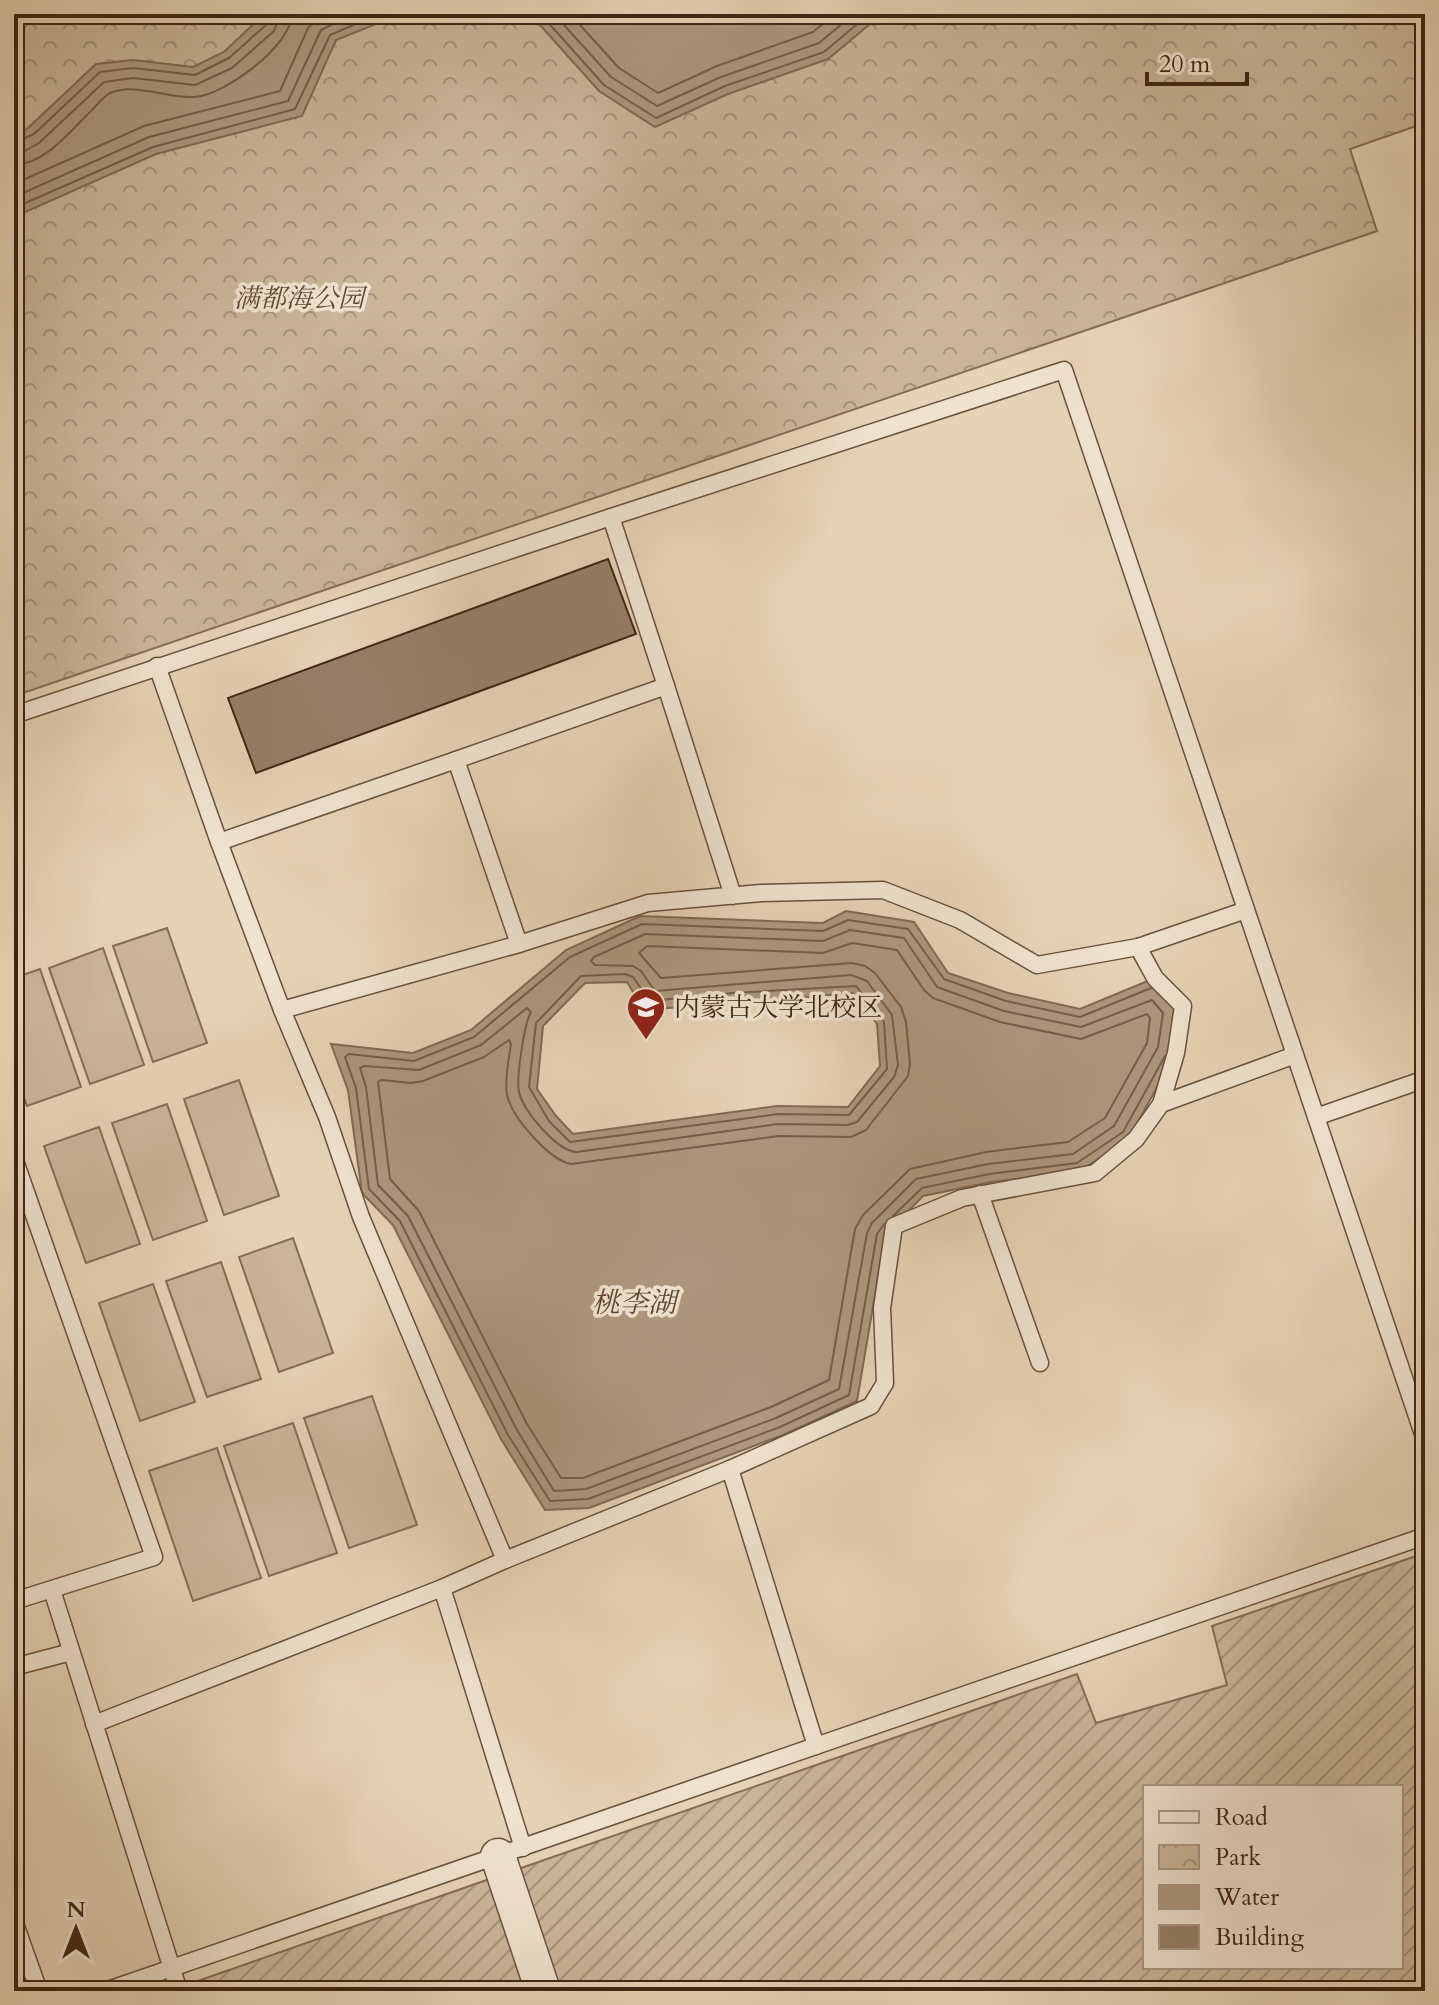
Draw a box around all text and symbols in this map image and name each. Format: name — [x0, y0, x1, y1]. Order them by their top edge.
scale bar — [1147, 36, 1247, 86]
text: 20 m — [1159, 48, 1211, 81]
park label: 满都海公园 — [234, 281, 368, 316]
school or university icon: 内蒙古大学北校区 — [625, 986, 667, 1041]
place label: 内蒙古大学北校区 — [674, 990, 882, 1025]
water label: 桃李湖 — [592, 1284, 681, 1322]
legend — [1143, 1785, 1403, 1969]
text: Road — [1215, 1801, 1268, 1834]
text: Park — [1215, 1841, 1261, 1874]
text: Water — [1214, 1881, 1279, 1914]
north arrow — [36, 1889, 116, 1969]
text: N — [66, 1895, 86, 1925]
text: Building — [1215, 1921, 1305, 1954]

